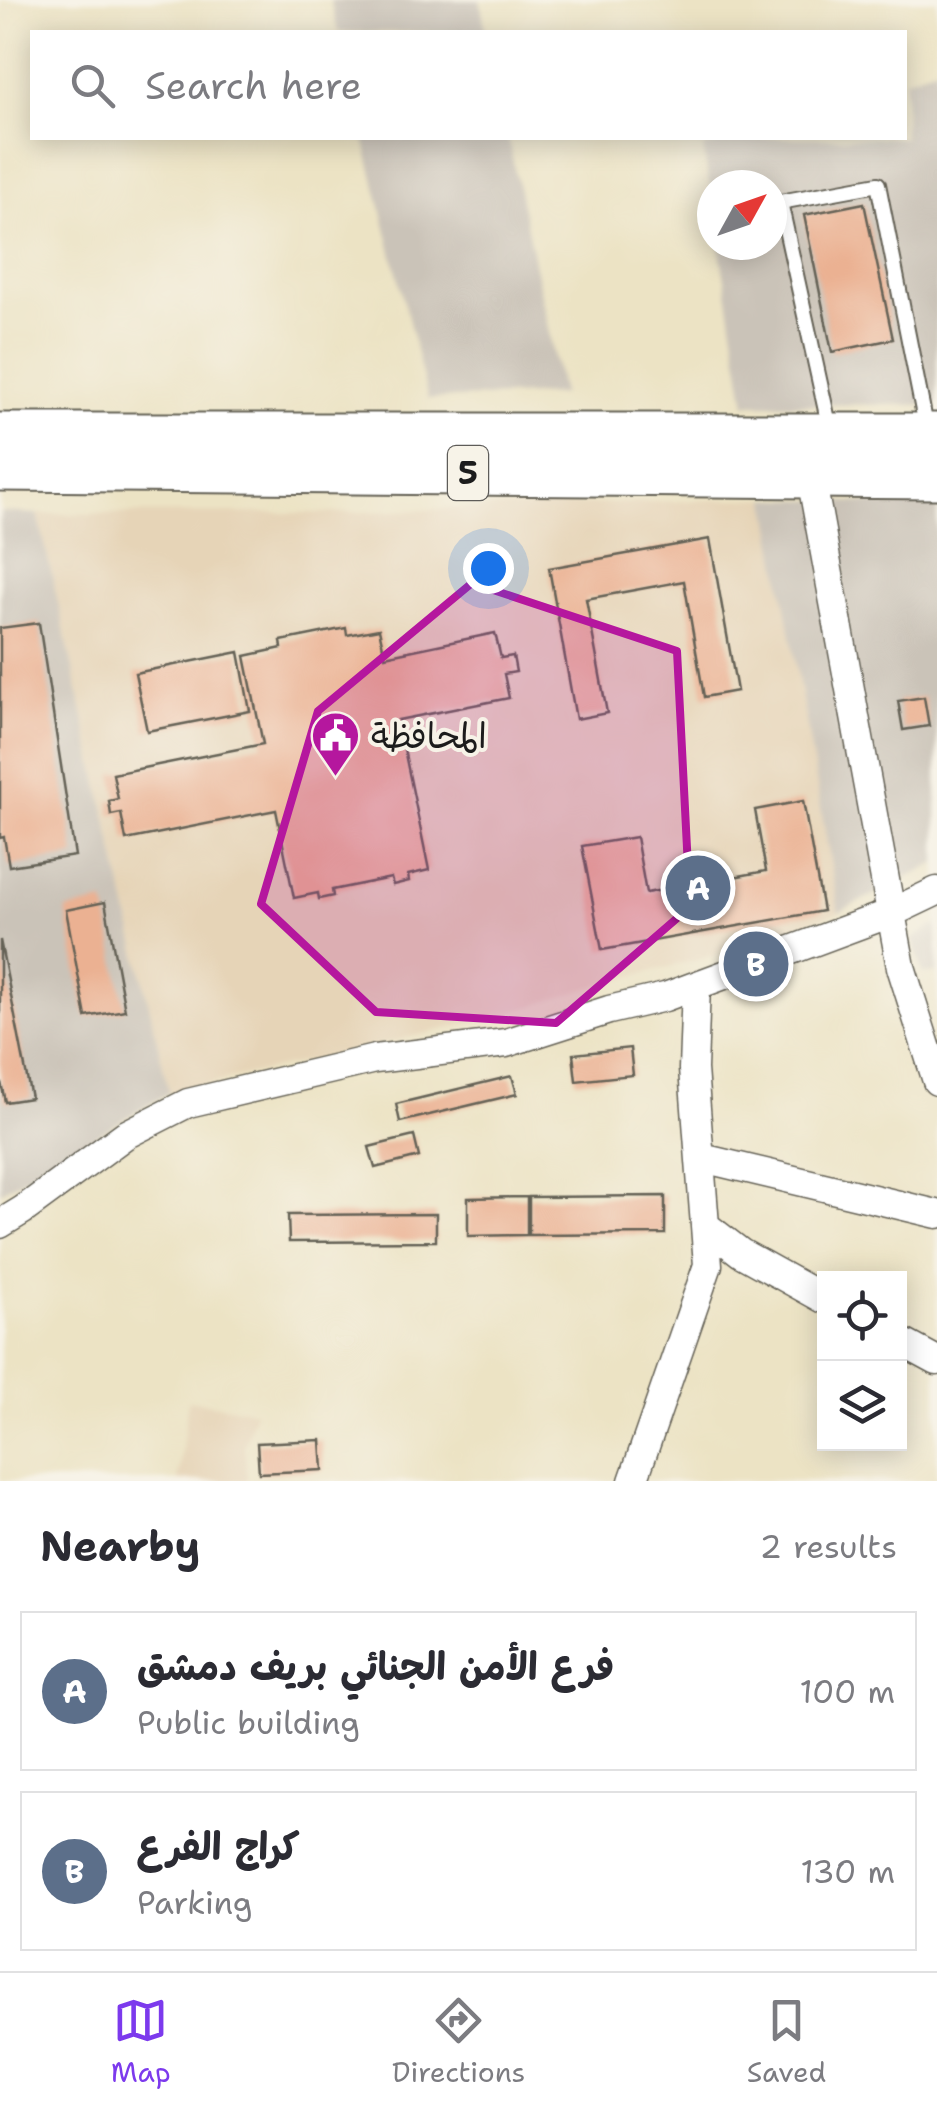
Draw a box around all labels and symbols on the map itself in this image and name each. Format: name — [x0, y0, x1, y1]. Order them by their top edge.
north arrow — [697, 170, 787, 260]
road number: 5 — [448, 446, 488, 500]
your location — [463, 543, 514, 594]
public building icon: المحافظة — [310, 710, 362, 778]
place label: المحافظة — [371, 712, 487, 759]
pin: A — [666, 850, 730, 926]
pin: B — [724, 926, 788, 1002]

